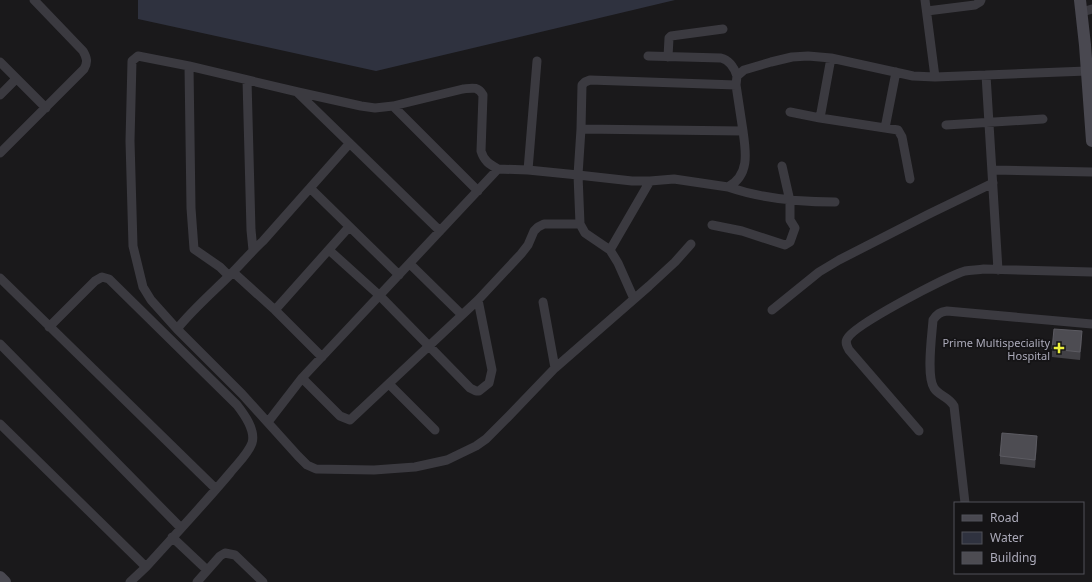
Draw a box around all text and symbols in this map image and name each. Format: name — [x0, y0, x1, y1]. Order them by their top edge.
place label: Prime Multispeciality Hospital — [942, 335, 1050, 363]
marker: Prime Multispeciality Hospital — [1053, 342, 1065, 354]
legend — [954, 502, 1084, 574]
text: Road — [990, 509, 1019, 526]
text: Water — [990, 529, 1024, 546]
text: Building — [990, 549, 1037, 566]

